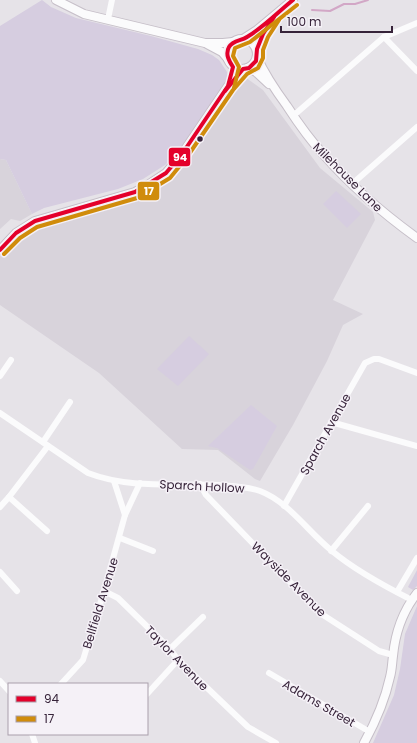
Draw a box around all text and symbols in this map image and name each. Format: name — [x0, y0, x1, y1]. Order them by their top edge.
scale bar — [281, 8, 392, 34]
text: 100 m — [287, 13, 321, 30]
unlabelled marker — [195, 134, 205, 144]
street label: Milehouse Lane — [309, 138, 387, 216]
line badge: 94 — [168, 147, 191, 167]
text: 94 — [173, 149, 188, 165]
line badge: 17 — [137, 181, 160, 201]
text: 17 — [144, 183, 154, 199]
street label: Sparch Avenue — [296, 390, 354, 478]
street label: Sparch Hollow — [159, 475, 245, 497]
street label: Wayside Avenue — [248, 538, 330, 620]
street label: Bellfield Avenue — [78, 555, 122, 651]
street label: Taylor Avenue — [141, 622, 213, 694]
street label: Adams Street — [280, 675, 358, 731]
legend — [8, 683, 148, 735]
text: 94 — [44, 690, 60, 707]
text: 17 — [44, 710, 55, 727]

